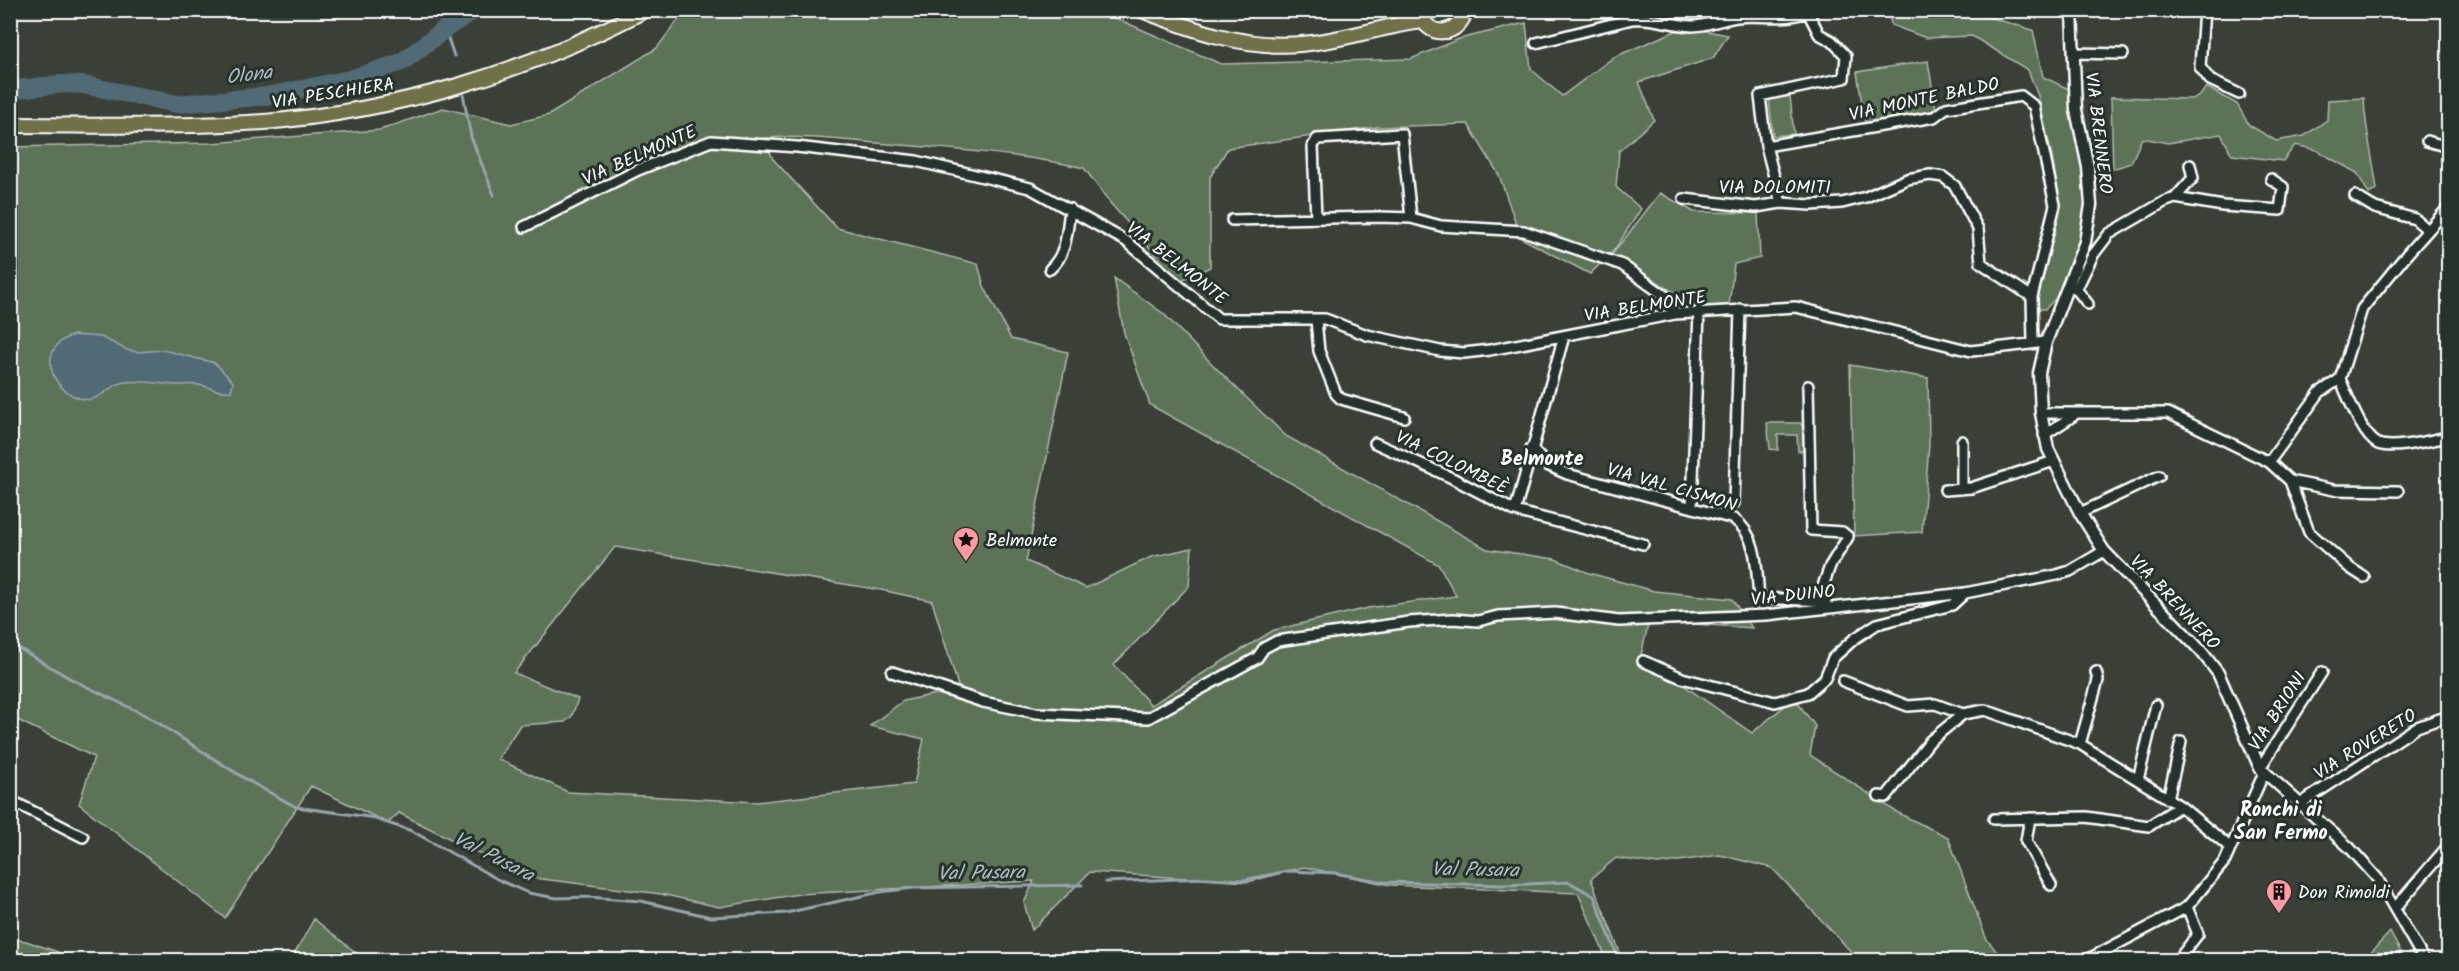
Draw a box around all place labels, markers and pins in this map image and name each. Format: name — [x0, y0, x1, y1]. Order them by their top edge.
place icon: Belmonte — [951, 525, 981, 563]
place label: Belmonte — [986, 527, 1057, 556]
building icon: Don Rimoldi — [2264, 877, 2294, 915]
place label: Don Rimoldi — [2298, 879, 2390, 908]

